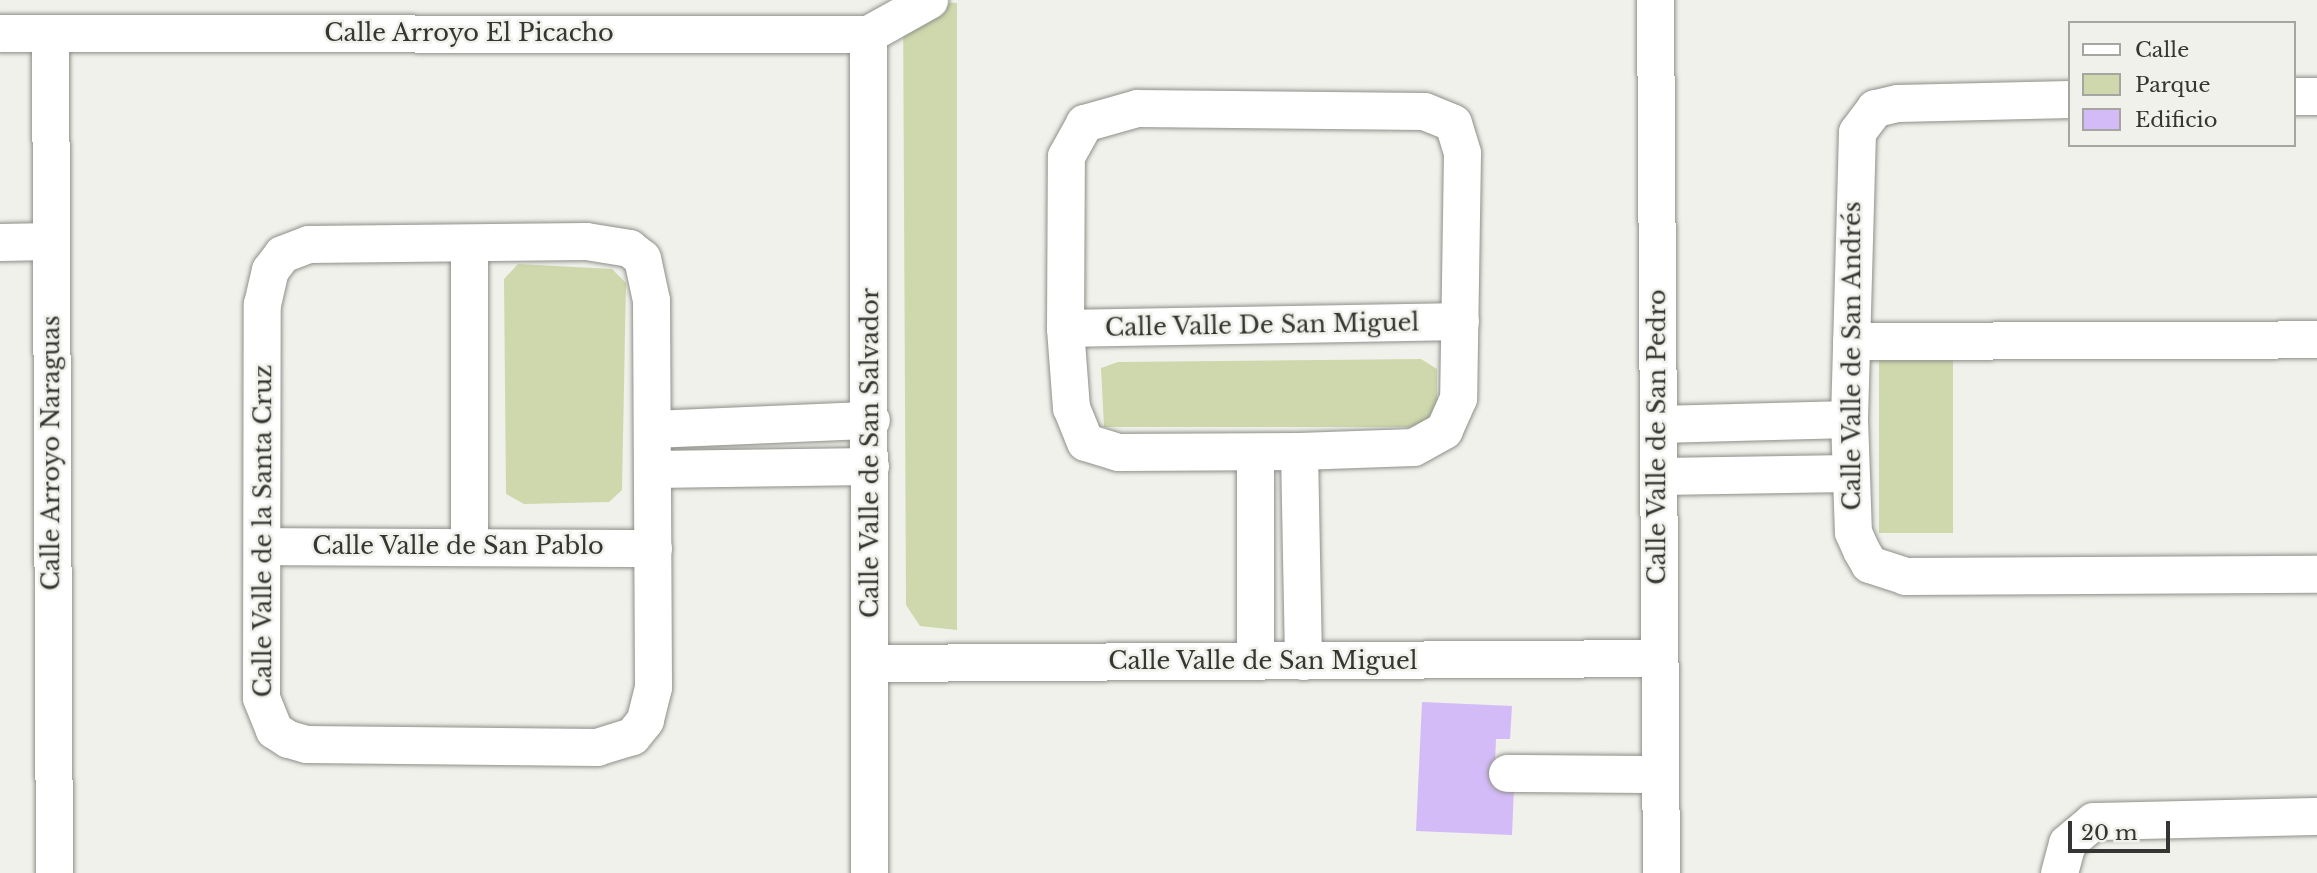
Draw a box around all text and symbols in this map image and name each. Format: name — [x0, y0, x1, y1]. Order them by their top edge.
street label: Calle Arroyo El Picacho — [324, 19, 614, 47]
legend — [2068, 21, 2296, 147]
text: Calle — [2135, 37, 2189, 63]
text: Parque — [2135, 72, 2210, 98]
text: Edificio — [2135, 107, 2217, 133]
street label: Calle Valle de San Andrés — [1838, 201, 1866, 511]
street label: Calle Valle de San Salvador — [856, 287, 884, 619]
street label: Calle Valle de San Pedro — [1643, 289, 1671, 585]
street label: Calle Valle De San Miguel — [1104, 308, 1420, 342]
street label: Calle Arroyo Naraguas — [37, 315, 65, 591]
street label: Calle Valle de la Santa Cruz — [249, 364, 277, 698]
street label: Calle Valle de San Pablo — [312, 532, 604, 560]
street label: Calle Valle de San Miguel — [1108, 647, 1418, 675]
scale bar — [2072, 806, 2174, 850]
text: 20 m — [2081, 820, 2138, 846]

